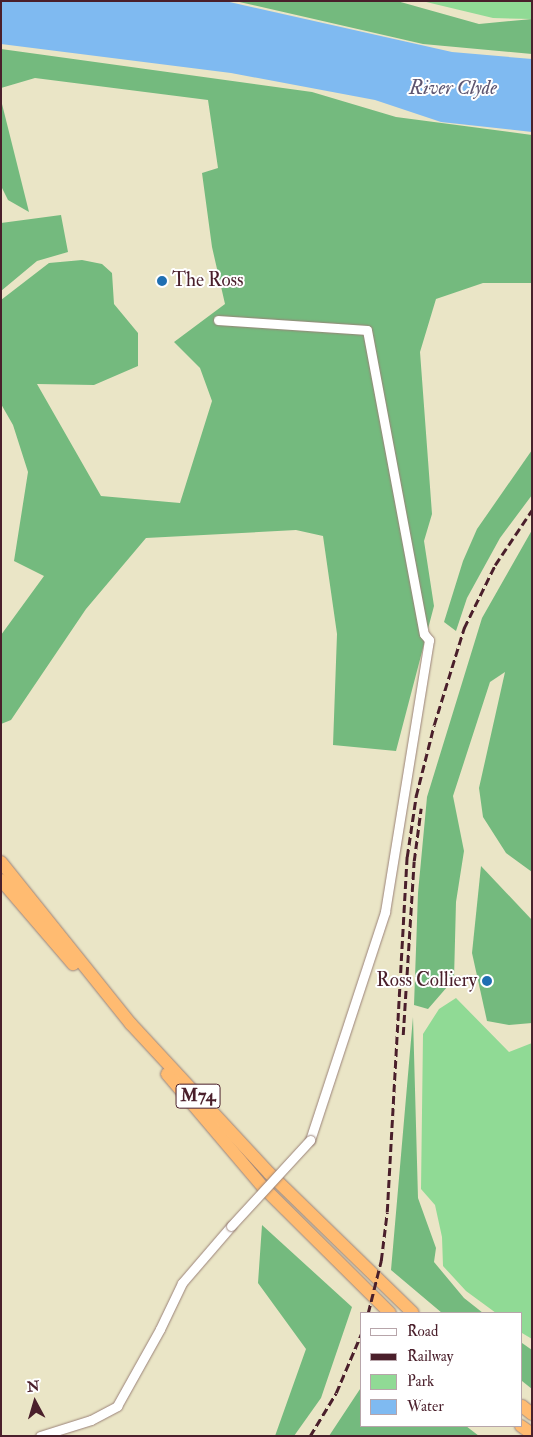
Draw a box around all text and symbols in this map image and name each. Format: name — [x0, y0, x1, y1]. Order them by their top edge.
water label: River Clyde — [409, 75, 497, 99]
place label: The Ross — [172, 270, 244, 292]
marker: The Ross — [156, 275, 168, 287]
place label: Ross Colliery — [376, 970, 477, 992]
marker: Ross Colliery — [481, 975, 493, 987]
road number: M74 — [176, 1080, 220, 1112]
legend — [360, 1312, 523, 1427]
text: Road — [407, 1322, 438, 1341]
text: Railway — [407, 1347, 453, 1366]
text: Park — [407, 1372, 434, 1391]
north arrow — [10, 1377, 60, 1427]
text: N — [26, 1377, 40, 1396]
text: Water — [407, 1397, 444, 1416]

